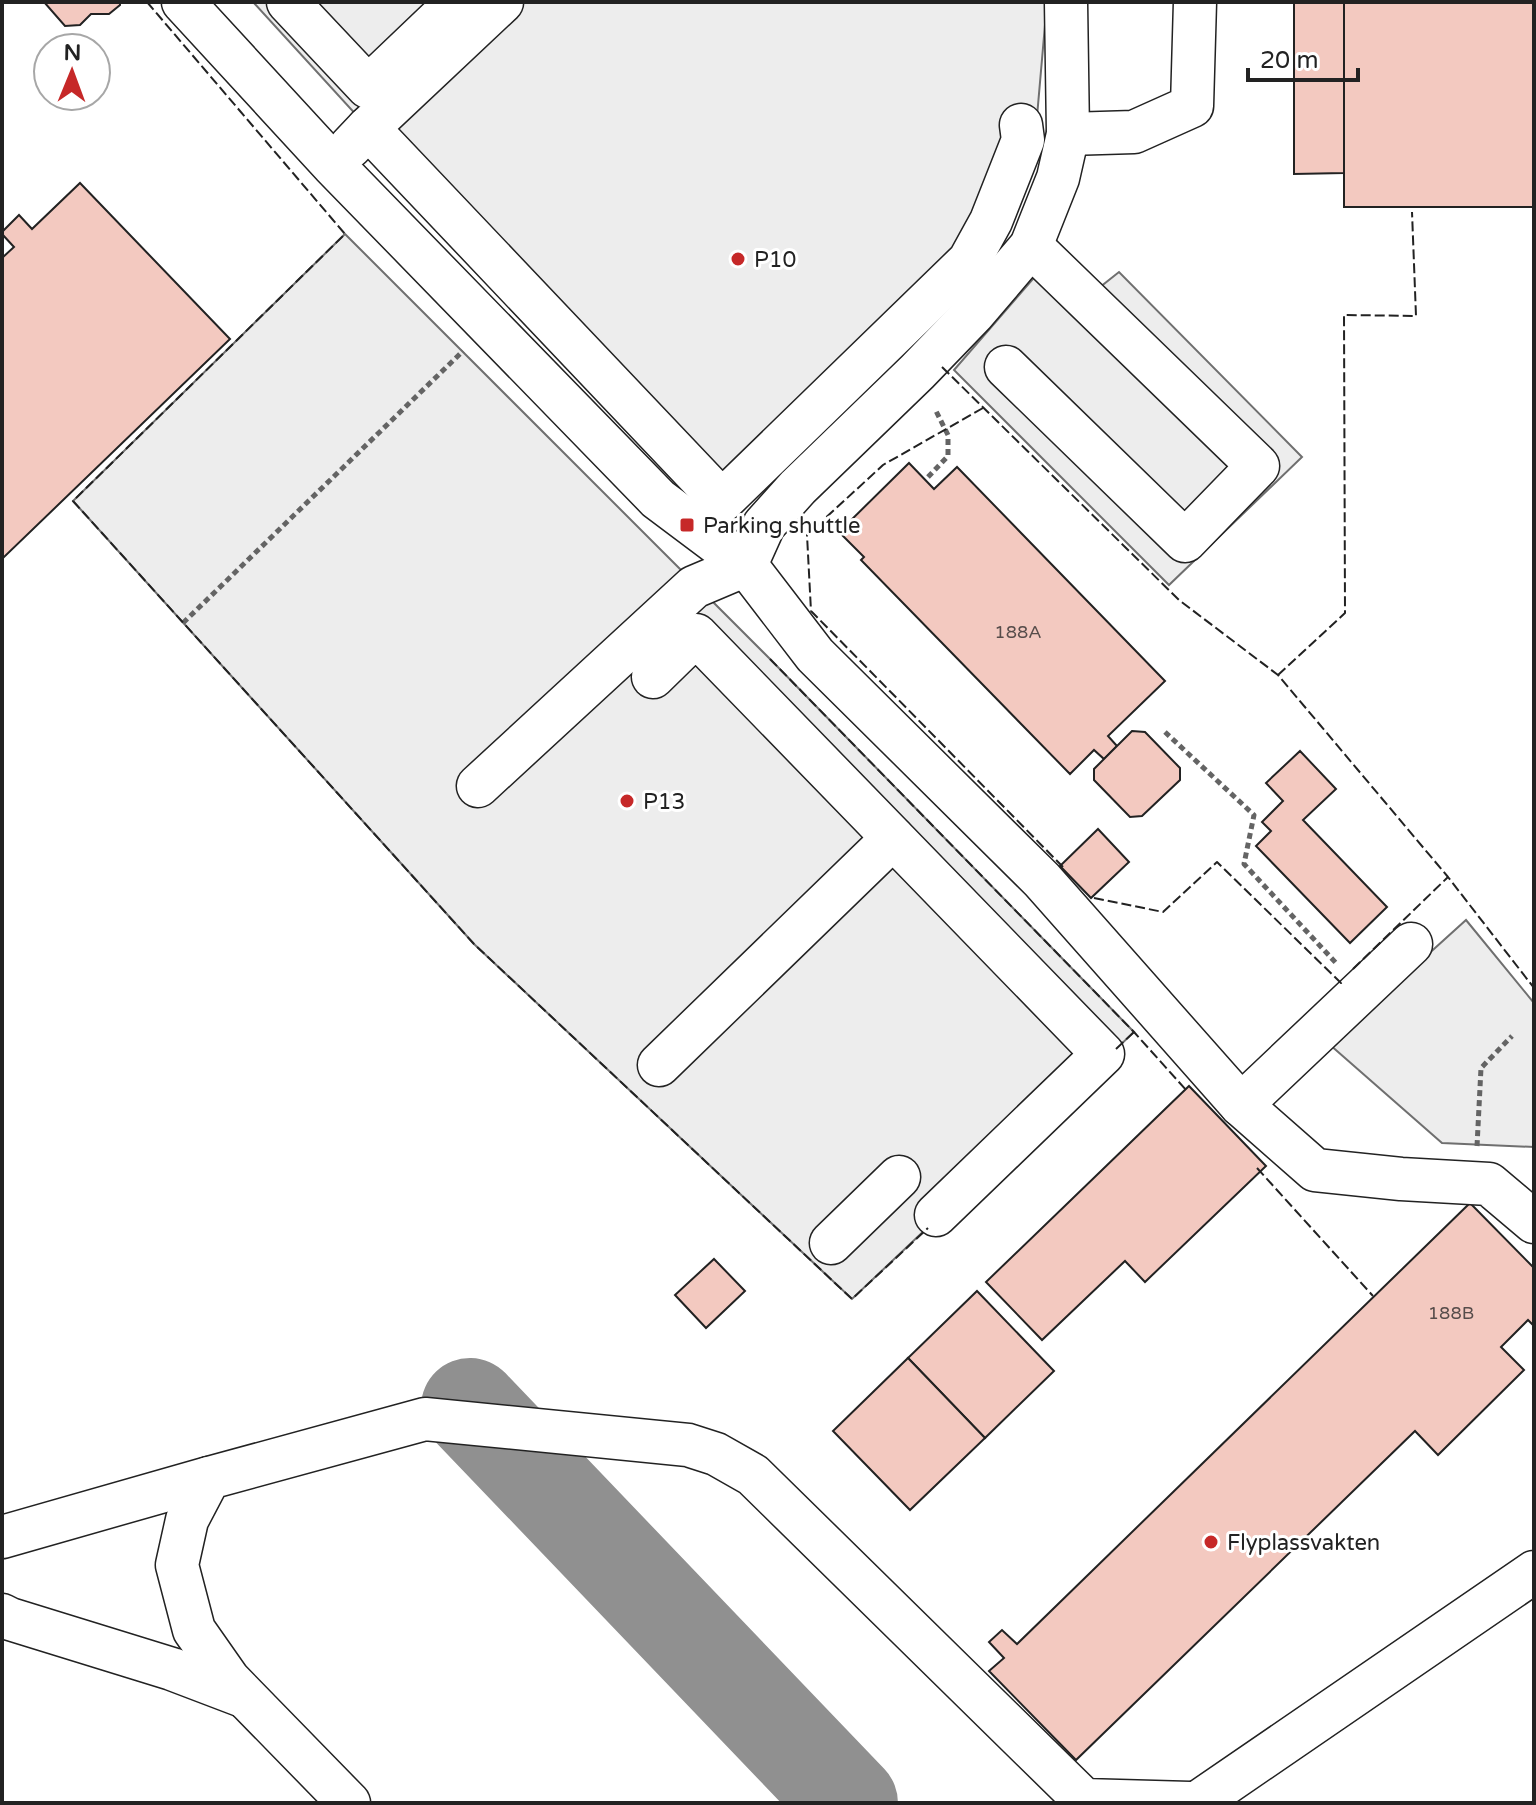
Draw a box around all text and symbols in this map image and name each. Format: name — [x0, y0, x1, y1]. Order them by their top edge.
north arrow — [32, 32, 112, 112]
scale bar — [1248, 32, 1358, 82]
text: N — [63, 40, 81, 66]
text: 20 m — [1260, 46, 1318, 75]
place label: P10 — [754, 247, 796, 273]
marker: P10 — [729, 250, 747, 268]
place label: Parking shuttle — [703, 513, 860, 539]
marker: Parking shuttle — [678, 516, 696, 534]
house number: 188A — [994, 621, 1042, 643]
place label: P13 — [643, 789, 685, 815]
marker: P13 — [618, 792, 636, 810]
house number: 188B — [1428, 1302, 1474, 1324]
place label: Flyplassvakten — [1227, 1530, 1380, 1556]
marker: Flyplassvakten — [1202, 1533, 1220, 1551]

